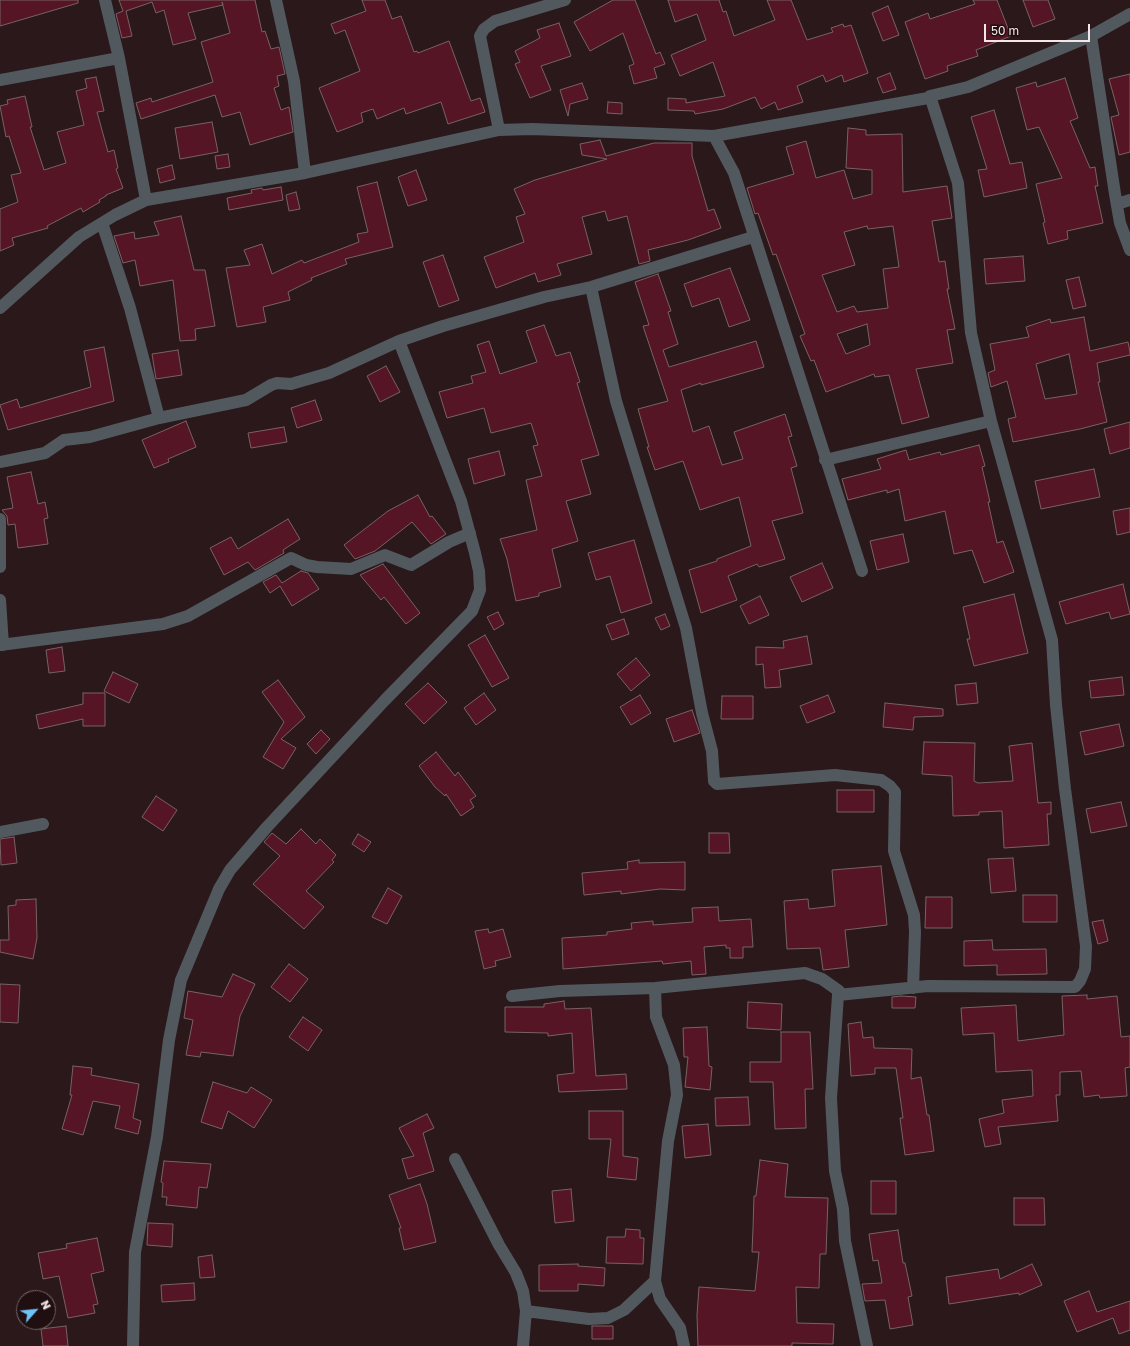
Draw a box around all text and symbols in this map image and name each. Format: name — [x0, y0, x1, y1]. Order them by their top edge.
scale bar — [986, 16, 1092, 42]
text: 50 m — [991, 23, 1019, 38]
north arrow — [16, 1290, 56, 1330]
text: N — [39, 1298, 54, 1311]

